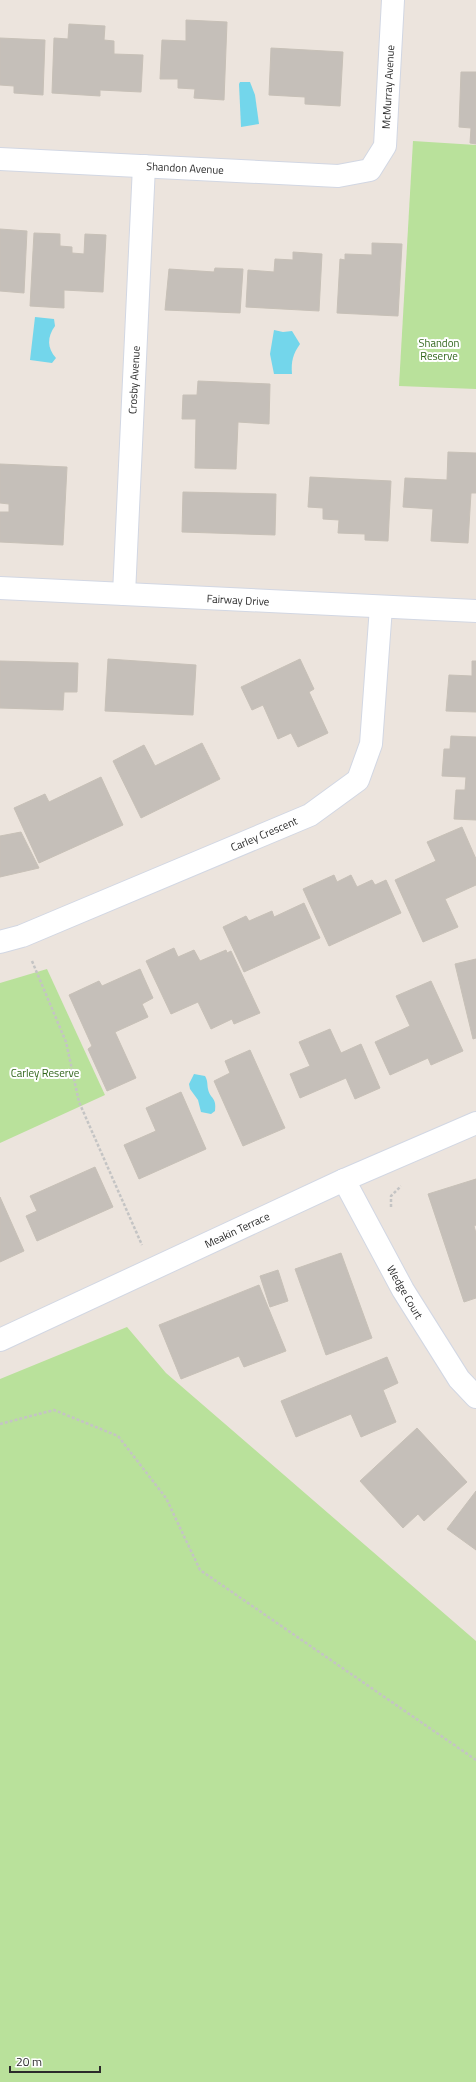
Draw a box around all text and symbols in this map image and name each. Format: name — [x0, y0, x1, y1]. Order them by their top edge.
street label: McMurray Avenue — [378, 44, 398, 130]
street label: Shandon Avenue — [146, 158, 225, 178]
park label: Shandon Reserve — [419, 335, 459, 364]
street label: Crosby Avenue — [124, 345, 144, 415]
street label: Fairway Drive — [206, 590, 270, 610]
street label: Carley Crescent — [228, 813, 300, 855]
park label: Carley Reserve — [11, 1065, 80, 1081]
street label: Meakin Terrace — [202, 1208, 273, 1252]
street label: Wedge Court — [383, 1262, 427, 1322]
scale bar — [10, 2048, 100, 2074]
text: 20 m — [16, 2052, 42, 2071]

